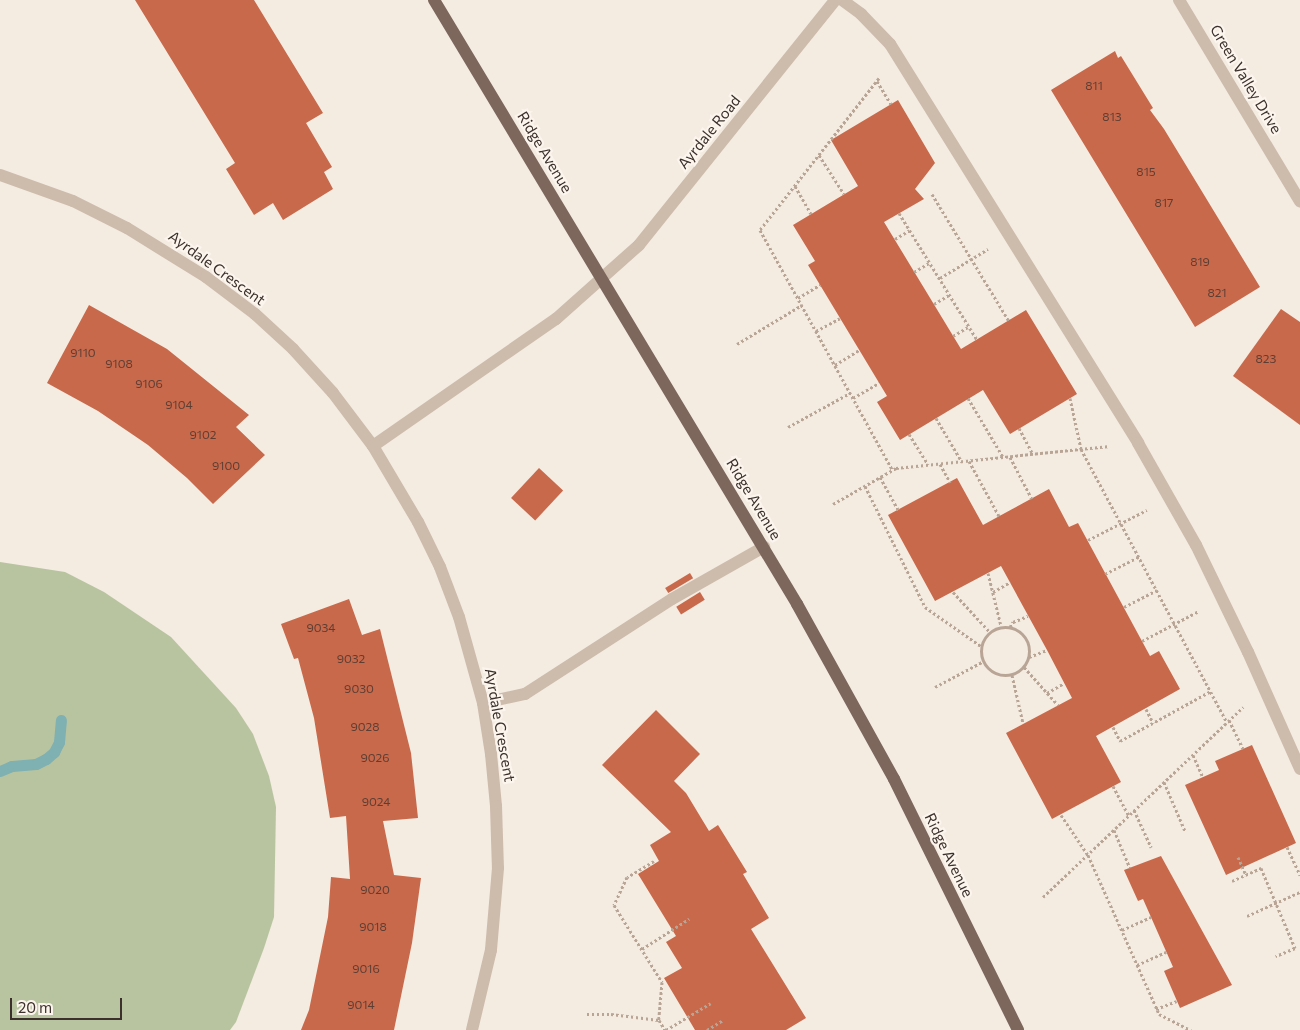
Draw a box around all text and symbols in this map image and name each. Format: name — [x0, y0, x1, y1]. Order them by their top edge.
street label: Green Valley Drive — [1206, 21, 1286, 137]
house number: 811 — [1085, 79, 1103, 93]
street label: Ayrdale Road — [674, 92, 744, 172]
street label: Ridge Avenue — [514, 108, 576, 196]
house number: 813 — [1102, 110, 1122, 124]
house number: 815 — [1136, 165, 1156, 179]
house number: 817 — [1155, 196, 1173, 210]
street label: Ayrdale Crescent — [165, 227, 269, 309]
house number: 819 — [1190, 255, 1210, 269]
house number: 821 — [1207, 286, 1227, 300]
house number: 9110 — [70, 346, 96, 360]
house number: 823 — [1256, 352, 1276, 366]
house number: 9108 — [105, 357, 133, 371]
house number: 9106 — [135, 377, 163, 391]
house number: 9104 — [165, 398, 193, 412]
house number: 9102 — [190, 428, 216, 442]
street label: Ridge Avenue — [723, 455, 785, 543]
house number: 9100 — [212, 459, 240, 473]
house number: 9034 — [306, 621, 336, 635]
house number: 9032 — [337, 652, 365, 666]
street label: Ayrdale Crescent — [481, 667, 519, 783]
house number: 9030 — [344, 682, 374, 696]
house number: 9028 — [351, 720, 379, 734]
house number: 9026 — [361, 751, 389, 765]
house number: 9024 — [362, 795, 390, 809]
street label: Ridge Avenue — [921, 810, 977, 900]
house number: 9020 — [360, 883, 390, 897]
house number: 9018 — [359, 920, 387, 934]
house number: 9016 — [352, 962, 380, 976]
scale bar — [12, 988, 125, 1020]
text: 20 m — [18, 998, 52, 1016]
house number: 9014 — [347, 998, 375, 1012]

